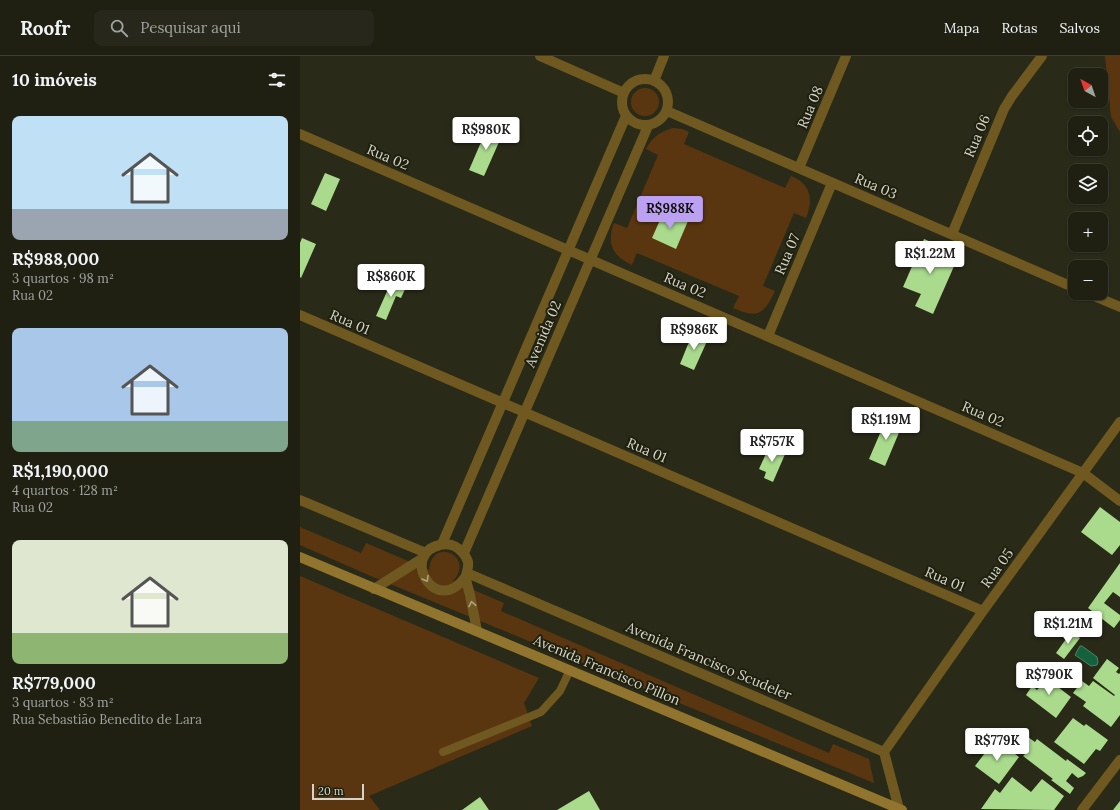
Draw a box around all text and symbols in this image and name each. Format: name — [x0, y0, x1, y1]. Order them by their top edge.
search box — [94, 10, 374, 46]
text: Roofr — [20, 16, 70, 40]
icon: search — [108, 17, 130, 39]
text: Pesquisar aqui — [140, 18, 241, 37]
text: Mapa — [944, 19, 979, 37]
text: Rotas — [1001, 19, 1037, 37]
text: Salvos — [1059, 19, 1100, 37]
north arrow — [1068, 68, 1108, 108]
map controls — [1068, 68, 1108, 300]
text: 10 imóveis — [12, 69, 97, 91]
icon: filters — [266, 69, 288, 91]
street label: Rua 08 — [793, 83, 827, 131]
street label: Rua 06 — [960, 112, 994, 160]
button: locate — [1068, 116, 1108, 156]
pin: R$980K — [453, 117, 519, 151]
text: R$980K — [461, 121, 511, 138]
street label: Rua 02 — [364, 140, 412, 174]
icon: home — [114, 142, 186, 214]
button: layers — [1068, 164, 1108, 204]
street label: Rua 03 — [852, 169, 900, 203]
pin: R$988K — [637, 196, 703, 230]
text: R$988K — [646, 200, 694, 217]
button: + — [1068, 212, 1108, 252]
street label: Rua 07 — [770, 230, 804, 277]
pin: R$1.22M — [893, 241, 967, 275]
text: R$1.22M — [904, 245, 956, 262]
text: R$988,000 — [12, 248, 99, 270]
button: − — [1068, 260, 1108, 300]
pin: R$860K — [358, 264, 424, 298]
text: R$860K — [367, 268, 416, 285]
street label: Rua 02 — [661, 268, 709, 302]
text: 3 quartos · 98 m² — [12, 270, 114, 287]
text: Rua 02 — [12, 287, 53, 304]
street label: Avenida 02 — [520, 298, 565, 371]
street label: Rua 01 — [327, 306, 373, 338]
pin: R$986K — [661, 317, 727, 351]
text: R$986K — [670, 321, 718, 338]
icon: home — [114, 354, 186, 426]
street label: Rua 02 — [959, 397, 1007, 431]
pin: R$1.19M — [849, 407, 923, 441]
text: R$1.19M — [861, 411, 911, 428]
pin: R$757K — [739, 429, 805, 463]
text: R$757K — [749, 433, 795, 450]
street label: Rua 01 — [624, 434, 670, 466]
text: R$1,190,000 — [12, 460, 108, 482]
text: 4 quartos · 128 m² — [12, 482, 118, 499]
text: Rua 02 — [12, 499, 53, 516]
street label: Rua 05 — [977, 545, 1017, 591]
street label: Rua 01 — [922, 563, 968, 595]
icon: home — [114, 566, 186, 638]
one-way arrow — [421, 574, 429, 581]
one-way arrow — [468, 601, 476, 607]
pin: R$1.21M — [1031, 611, 1105, 645]
text: R$1.21M — [1043, 615, 1093, 632]
street label: Avenida Francisco Scudeler — [623, 617, 795, 704]
street label: Avenida Francisco Pillon — [530, 630, 684, 709]
pin: R$790K — [1016, 662, 1082, 696]
text: R$790K — [1025, 666, 1073, 683]
text: R$779,000 — [12, 672, 96, 694]
text: 3 quartos · 83 m² — [12, 694, 114, 711]
text: Rua Sebastião Benedito de Lara — [12, 711, 202, 728]
pin: R$779K — [964, 728, 1030, 762]
text: R$779K — [974, 732, 1020, 749]
scale bar — [312, 782, 364, 801]
text: 20 m — [318, 784, 343, 798]

